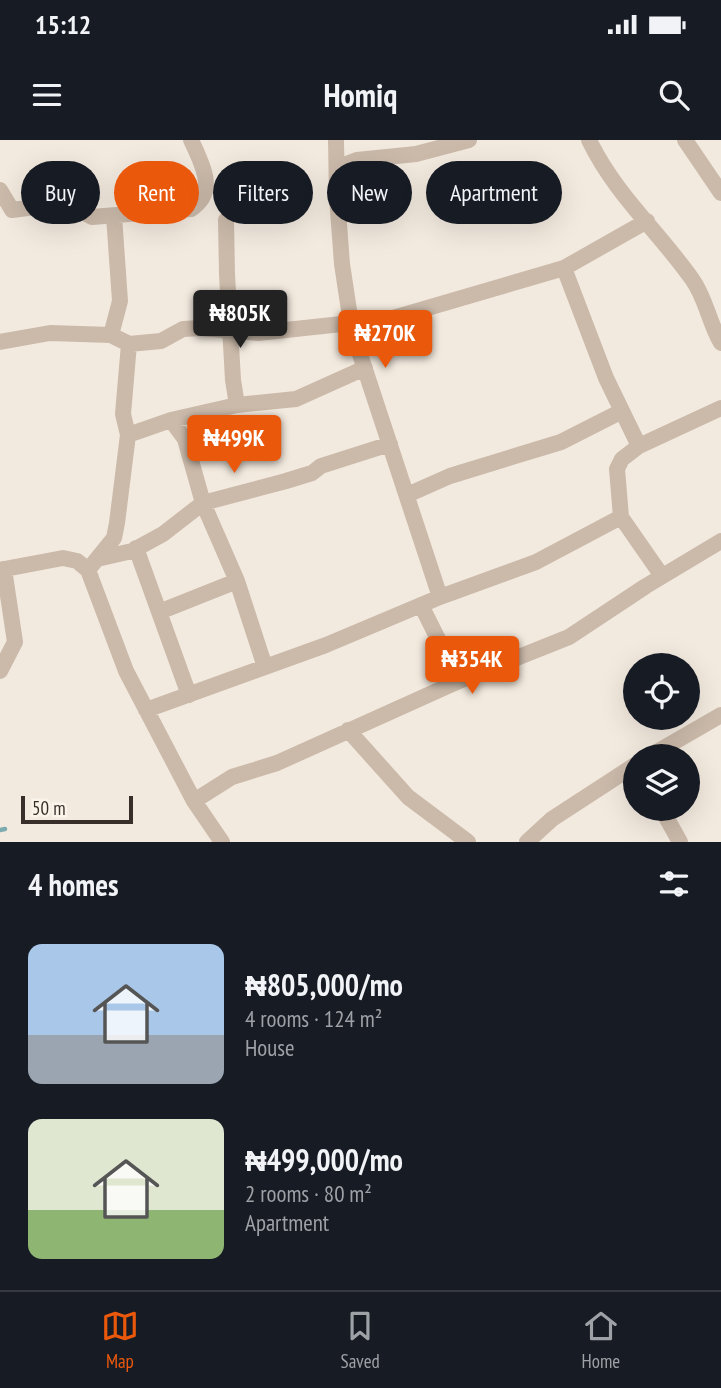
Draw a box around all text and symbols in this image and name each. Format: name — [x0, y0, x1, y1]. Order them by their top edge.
text: 15:12 — [35, 8, 91, 41]
text: Homiq — [324, 74, 397, 116]
icon: menu — [28, 76, 66, 114]
icon: search — [655, 76, 693, 114]
chip: Buy — [21, 161, 100, 224]
chip: Rent — [114, 161, 199, 224]
chip: Filters — [213, 161, 313, 224]
chip: New — [327, 161, 412, 224]
chip: Apartment — [426, 161, 562, 224]
pin: ₦805K — [191, 290, 289, 350]
text: ₦805K — [209, 298, 271, 327]
pin: ₦270K — [336, 310, 434, 370]
text: ₦270K — [354, 318, 416, 347]
pin: ₦499K — [185, 416, 283, 475]
text: ₦499K — [203, 423, 265, 452]
pin: ₦354K — [423, 636, 521, 696]
text: ₦354K — [441, 644, 503, 673]
map controls — [623, 653, 700, 821]
button: locate — [623, 653, 700, 730]
button: layers — [623, 744, 700, 821]
scale bar — [21, 793, 133, 825]
text: 50 m — [32, 796, 66, 820]
text: 4 homes — [28, 865, 119, 904]
icon: filters — [655, 865, 693, 903]
text: ₦805,000/mo — [245, 965, 403, 1004]
icon: home — [84, 972, 168, 1056]
text: 4 rooms · 124 m² — [245, 1004, 382, 1033]
text: House — [245, 1033, 295, 1062]
text: ₦499,000/mo — [245, 1140, 403, 1179]
icon: home — [84, 1147, 168, 1231]
text: 2 rooms · 80 m² — [245, 1179, 372, 1208]
text: Apartment — [245, 1208, 329, 1237]
tab: Map — [101, 1307, 139, 1373]
tab: Saved — [341, 1307, 380, 1373]
tab: Home — [582, 1307, 620, 1373]

